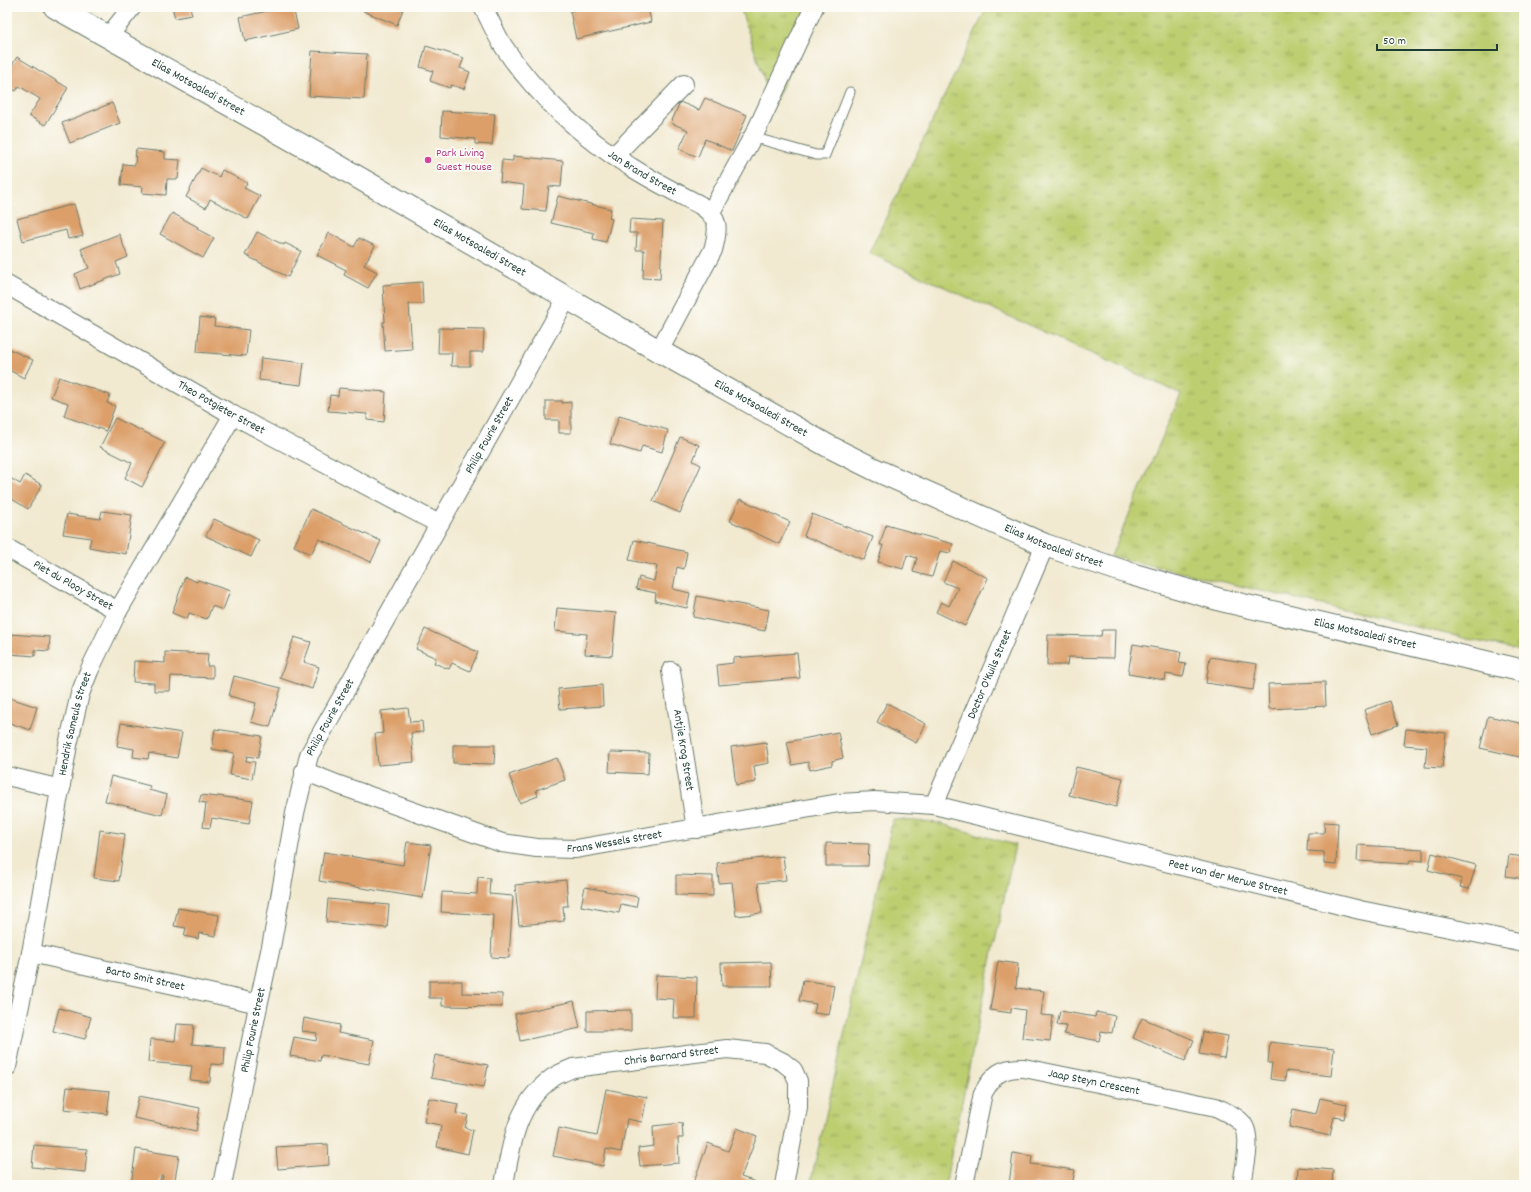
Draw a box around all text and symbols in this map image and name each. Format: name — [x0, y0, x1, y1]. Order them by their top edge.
scale bar — [1377, 26, 1497, 52]
text: 50 m — [1383, 33, 1406, 50]
street label: Elias Motsoaledi Street — [148, 54, 248, 120]
place label: Park Living Guest House — [436, 145, 492, 176]
street label: Jan Brand Street — [604, 146, 680, 200]
marker: Park Living Guest House — [423, 155, 433, 165]
street label: Elias Motsoaledi Street — [430, 214, 530, 281]
street label: Elias Motsoaledi Street — [711, 375, 811, 442]
street label: Theo Potgieter Street — [174, 376, 269, 439]
street label: Philip Fourie Street — [461, 393, 518, 477]
street label: Elias Motsoaledi Street — [1001, 519, 1106, 573]
street label: Piet du Plooy Street — [30, 556, 117, 615]
street label: Elias Motsoaledi Street — [1312, 614, 1419, 654]
street label: Doctor O'Kuils Street — [963, 627, 1017, 722]
street label: Hendrik Sameuls Street — [54, 669, 97, 777]
street label: Philip Fourie Street — [302, 675, 359, 759]
street label: Antjie Krog Street — [669, 708, 698, 793]
street label: Frans Wessels Street — [567, 826, 664, 858]
street label: Peet van der Merwe Street — [1167, 855, 1290, 900]
street label: Barto Smit Street — [104, 961, 187, 996]
street label: Philip Fourie Street — [236, 986, 270, 1074]
street label: Chris Barnard Street — [623, 1042, 720, 1070]
street label: Jaap Steyn Crescent — [1047, 1065, 1142, 1100]

